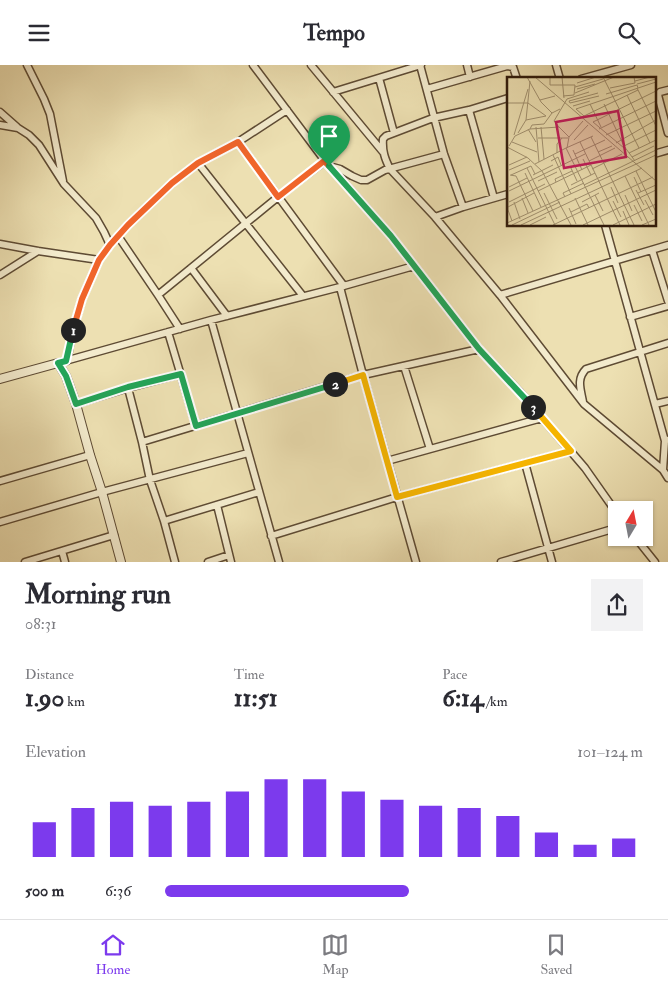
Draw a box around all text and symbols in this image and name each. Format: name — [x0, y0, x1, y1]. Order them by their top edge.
icon: menu — [25, 19, 53, 47]
text: Tempo — [303, 19, 365, 47]
icon: search — [615, 19, 643, 47]
inset map — [507, 77, 656, 226]
pin — [308, 115, 350, 166]
icon: arrive — [315, 122, 343, 150]
pin: 1 — [60, 317, 86, 343]
text: 1 — [71, 322, 76, 339]
pin: 2 — [322, 371, 348, 397]
text: 2 — [332, 376, 339, 393]
pin: 3 — [520, 395, 546, 419]
text: 3 — [531, 399, 536, 416]
north arrow — [608, 501, 652, 546]
map controls — [608, 501, 653, 546]
text: Morning run — [25, 577, 171, 612]
button: share — [591, 579, 643, 631]
text: 08:31 — [25, 614, 57, 634]
text: Distance — [25, 666, 74, 683]
text: Time — [234, 666, 264, 683]
text: Pace — [442, 666, 467, 683]
text: 1.90 — [25, 683, 64, 714]
text: 11:51 — [234, 683, 278, 714]
text: 6:14 — [442, 683, 484, 714]
text: km — [64, 693, 85, 710]
text: /km — [484, 693, 508, 710]
text: Elevation — [25, 742, 86, 762]
text: 101–124 m — [577, 742, 643, 762]
text: 500 m — [25, 881, 64, 901]
text: 6:36 — [105, 881, 131, 901]
tab: Home — [96, 931, 130, 978]
tab: Map — [321, 931, 349, 978]
tab: Saved — [540, 931, 572, 978]

